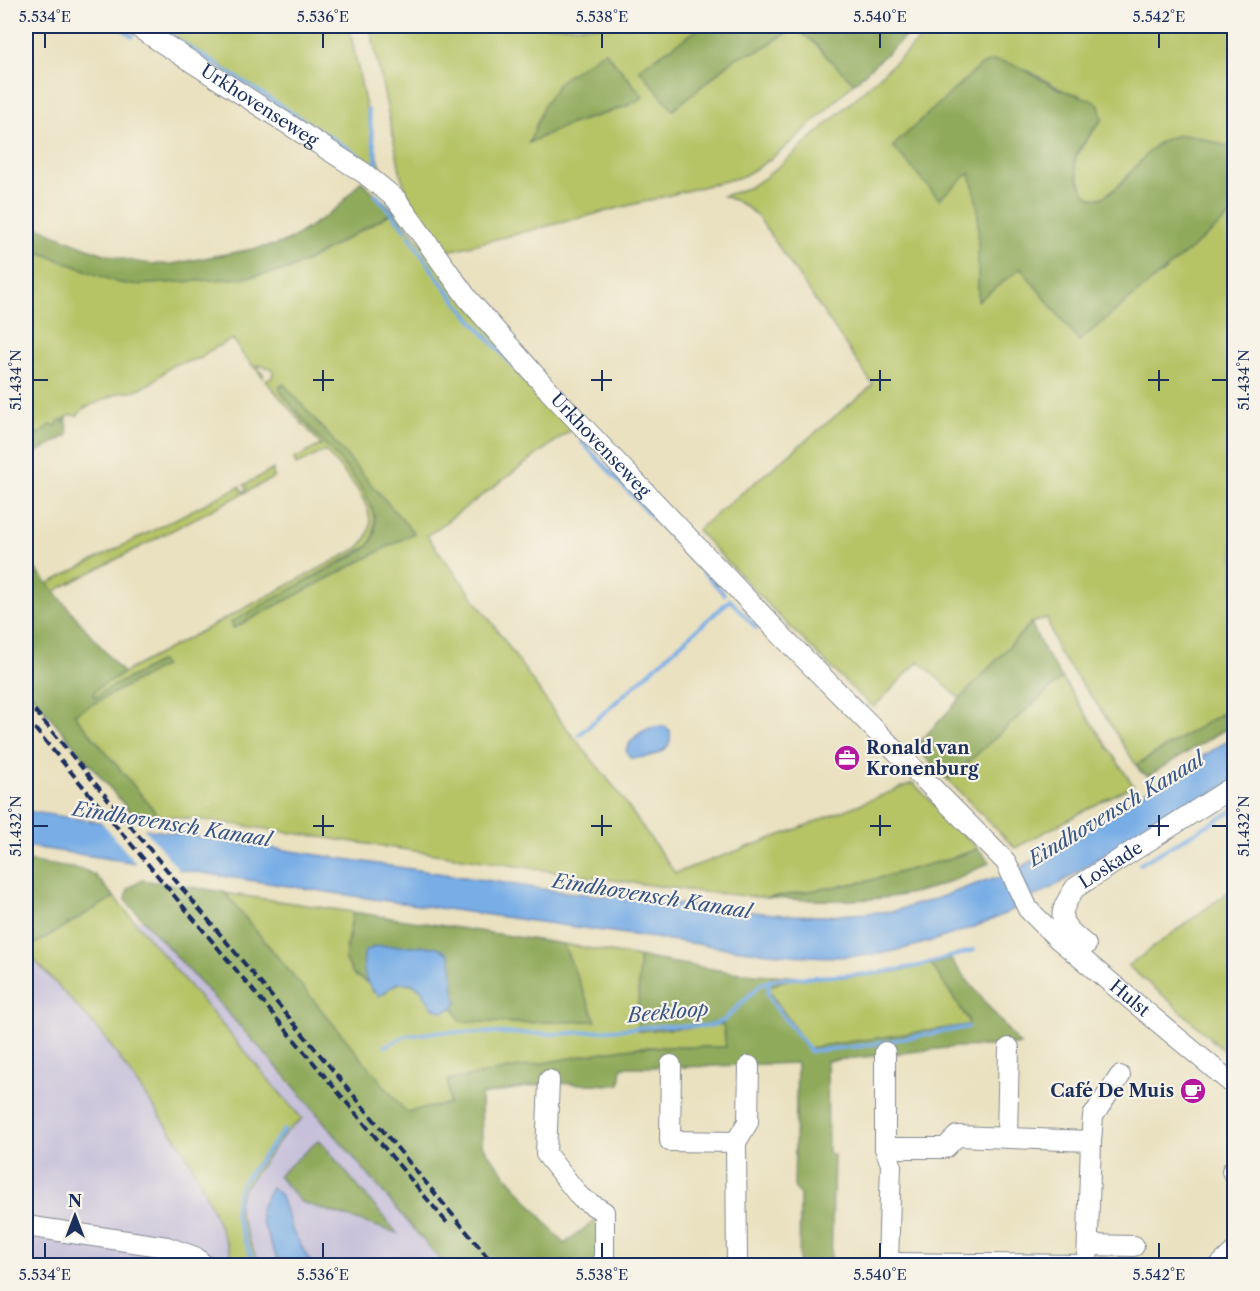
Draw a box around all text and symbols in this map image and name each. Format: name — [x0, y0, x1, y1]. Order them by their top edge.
text: 5.534°E — [19, 7, 71, 26]
text: 5.536°E — [297, 7, 349, 26]
text: 5.538°E — [576, 7, 628, 26]
text: 5.540°E — [853, 7, 907, 26]
text: 5.542°E — [1133, 7, 1185, 26]
street label: Urkhovenseweg — [197, 60, 323, 152]
text: 51.434°N — [6, 349, 25, 411]
text: 51.434°N — [1234, 349, 1253, 411]
street label: Urkhovenseweg — [546, 388, 656, 502]
place label: Ronald van Kronenburg — [866, 737, 979, 780]
office icon: Ronald van Kronenburg — [832, 743, 862, 773]
water label: Eindhovensch Kanaal — [1022, 746, 1211, 872]
text: 51.432°N — [6, 795, 25, 857]
text: 51.432°N — [1234, 795, 1253, 857]
water label: Eindhovensch Kanaal — [69, 796, 276, 852]
street label: Loskade — [1075, 837, 1147, 894]
water label: Eindhovensch Kanaal — [549, 868, 756, 924]
street label: Hulst — [1105, 975, 1155, 1022]
water label: Beekloop — [624, 996, 710, 1028]
cafe icon: Café De Muis — [1178, 1076, 1208, 1106]
place label: Café De Muis — [1050, 1080, 1174, 1102]
north arrow — [45, 1186, 105, 1246]
text: N — [68, 1191, 82, 1211]
text: 5.534°E — [19, 1265, 71, 1284]
text: 5.536°E — [297, 1265, 349, 1284]
text: 5.538°E — [576, 1265, 628, 1284]
text: 5.540°E — [853, 1265, 907, 1284]
text: 5.542°E — [1133, 1265, 1185, 1284]

